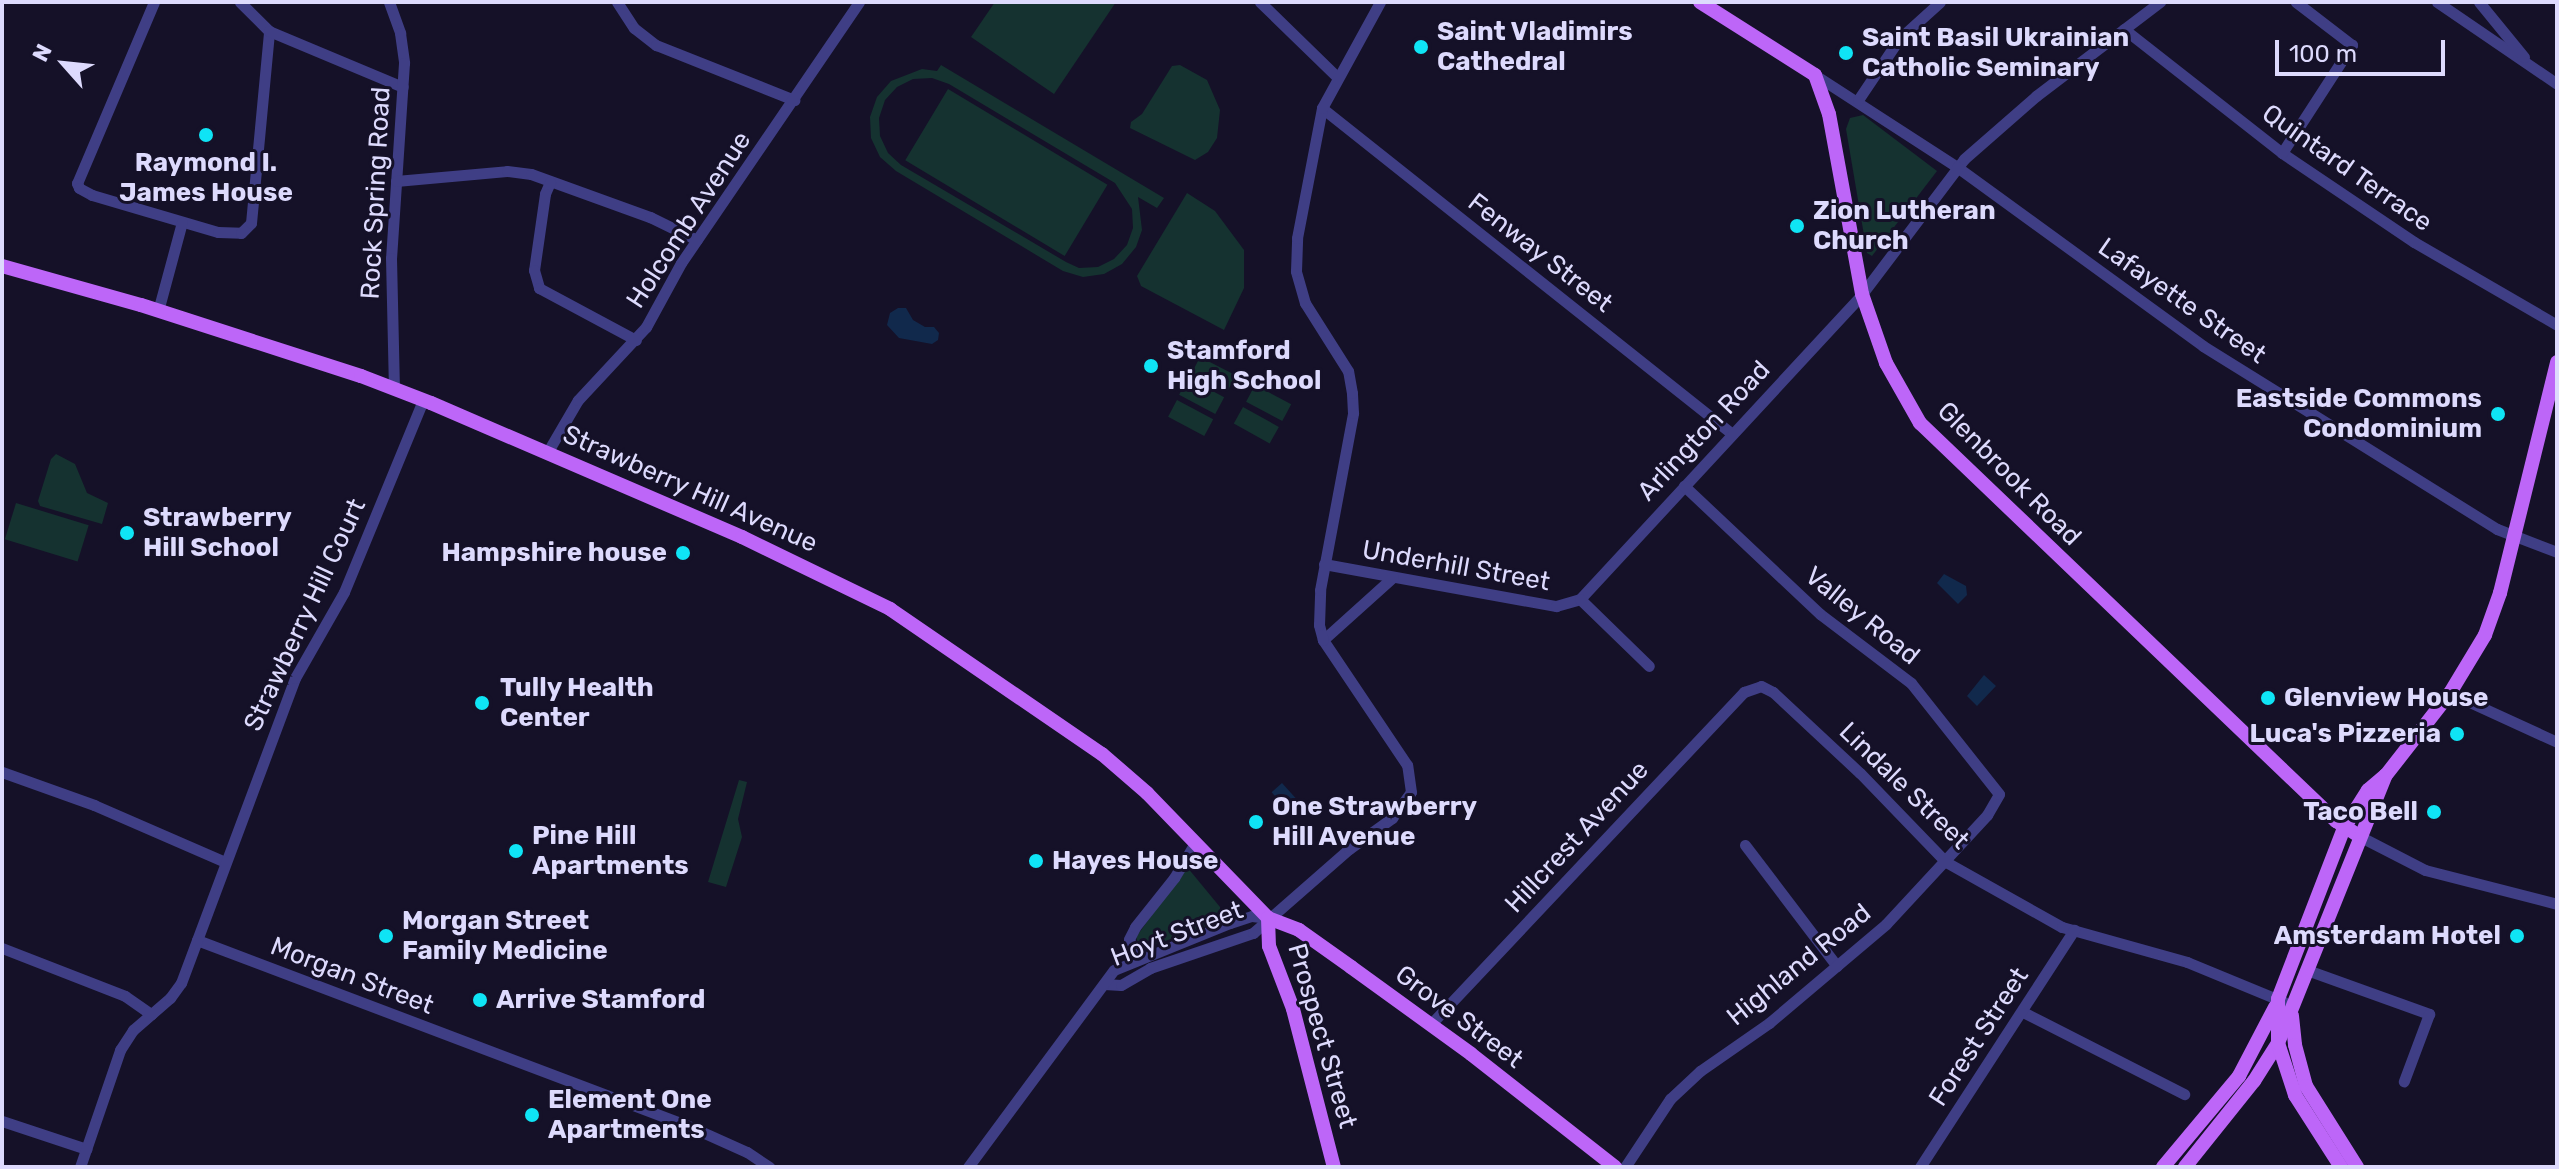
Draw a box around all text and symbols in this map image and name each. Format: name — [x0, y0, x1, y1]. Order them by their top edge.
place label: Saint Vladimirs Cathedral — [1437, 16, 1633, 78]
place label: Saint Basil Ukrainian Catholic Seminary — [1862, 22, 2129, 84]
north arrow — [24, 24, 104, 104]
scale bar — [2279, 24, 2449, 74]
marker: Saint Vladimirs Cathedral — [1412, 38, 1430, 56]
text: N — [27, 40, 58, 66]
text: 100 m — [2289, 40, 2357, 68]
marker: Saint Basil Ukrainian Catholic Seminary — [1837, 44, 1855, 62]
street label: Rock Spring Road — [355, 86, 397, 300]
street label: Quintard Terrace — [2256, 98, 2438, 238]
street label: Holcomb Avenue — [620, 125, 758, 315]
marker: Raymond I. James House — [197, 126, 215, 144]
place label: Raymond I. James House — [119, 147, 293, 208]
street label: Fenway Street — [1461, 187, 1619, 319]
place label: Zion Lutheran Church — [1813, 195, 1996, 256]
marker: Zion Lutheran Church — [1788, 217, 1806, 235]
street label: Lafayette Street — [2092, 232, 2272, 370]
place label: Stamford High School — [1167, 335, 1321, 396]
street label: Arlington Road — [1631, 355, 1777, 507]
marker: Stamford High School — [1142, 357, 1160, 375]
place label: Eastside Commons Condominium — [2236, 383, 2482, 444]
street label: Glenbrook Road — [1931, 396, 2087, 552]
marker: Eastside Commons Condominium — [2489, 405, 2507, 423]
street label: Strawberry Hill Avenue — [557, 418, 823, 560]
street label: Strawberry Hill Court — [237, 494, 373, 736]
place label: Strawberry Hill School — [143, 502, 292, 564]
marker: Strawberry Hill School — [118, 524, 136, 542]
street label: Underhill Street — [1360, 534, 1552, 598]
place label: Hampshire house — [441, 537, 667, 569]
marker: Hampshire house — [674, 544, 692, 562]
street label: Valley Road — [1798, 560, 1926, 672]
place label: Tully Health Center — [500, 672, 654, 734]
place label: Glenview House — [2284, 682, 2489, 714]
marker: Glenview House — [2259, 689, 2277, 707]
marker: Tully Health Center — [471, 692, 493, 714]
street label: Lindale Street — [1832, 716, 1976, 856]
place label: Luca's Pizzeria — [2249, 718, 2441, 750]
marker: Luca's Pizzeria — [2448, 725, 2466, 743]
street label: Hillcrest Avenue — [1498, 754, 1656, 920]
place label: One Strawberry Hill Avenue — [1272, 791, 1477, 852]
place label: Taco Bell — [2303, 796, 2418, 828]
marker: Taco Bell — [2425, 803, 2443, 821]
marker: One Strawberry Hill Avenue — [1247, 813, 1265, 831]
place label: Pine Hill Apartments — [532, 820, 689, 882]
marker: Pine Hill Apartments — [507, 842, 525, 860]
place label: Hayes House — [1052, 845, 1218, 877]
marker: Hayes House — [1027, 852, 1045, 870]
street label: Hoyt Street — [1107, 895, 1247, 973]
street label: Highland Road — [1721, 897, 1877, 1033]
place label: Morgan Street Family Medicine — [402, 905, 608, 966]
place label: Amsterdam Hotel — [2274, 920, 2501, 952]
marker: Morgan Street Family Medicine — [377, 927, 395, 945]
marker: Amsterdam Hotel — [2508, 927, 2526, 945]
street label: Morgan Street — [266, 931, 438, 1021]
street label: Prospect Street — [1281, 940, 1363, 1132]
street label: Grove Street — [1389, 959, 1529, 1075]
street label: Forest Street — [1923, 962, 2035, 1112]
place label: Arrive Stamford — [496, 984, 705, 1016]
marker: Arrive Stamford — [471, 991, 489, 1009]
place label: Element One Apartments — [548, 1084, 712, 1146]
marker: Element One Apartments — [523, 1106, 541, 1124]

